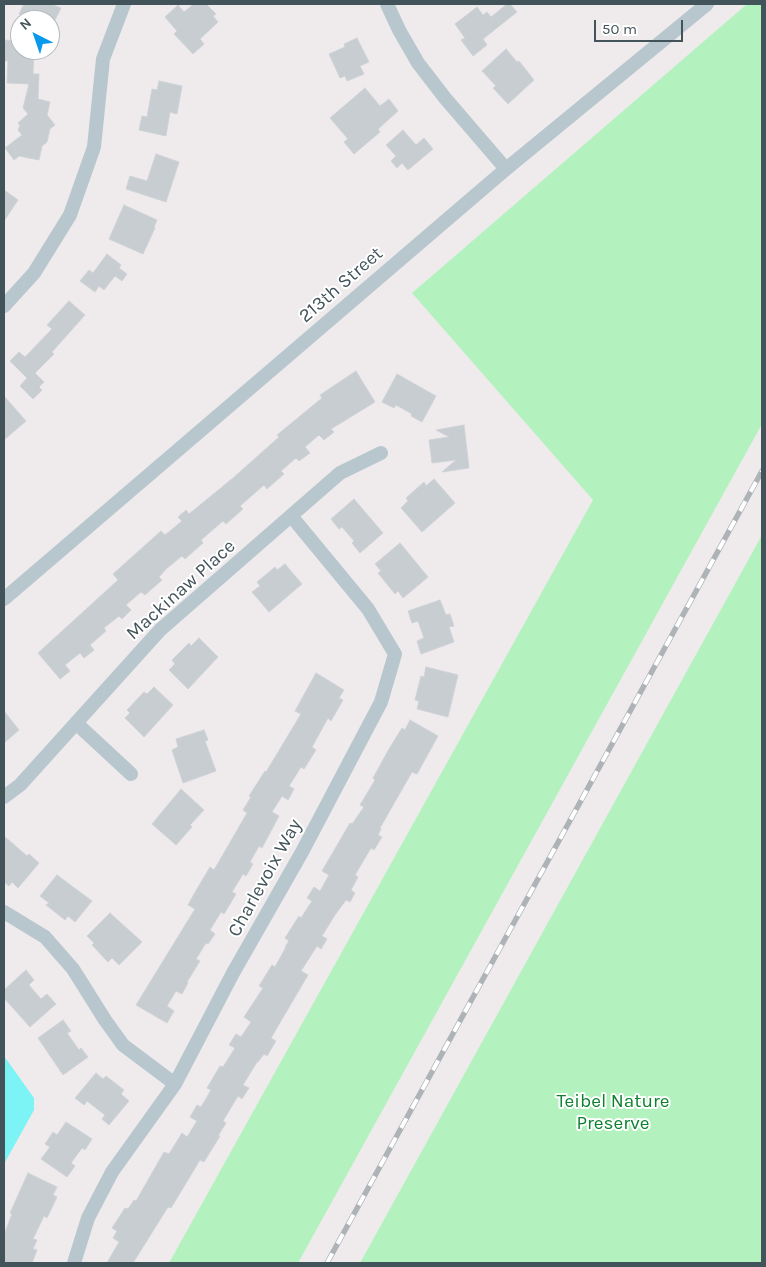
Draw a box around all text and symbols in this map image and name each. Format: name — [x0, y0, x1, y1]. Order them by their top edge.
north arrow — [10, 10, 60, 60]
scale bar — [596, 10, 685, 42]
text: N — [16, 14, 35, 34]
text: 50 m — [602, 20, 637, 38]
street label: 213th Street — [294, 242, 388, 328]
street label: Mackinaw Place — [122, 535, 240, 645]
street label: Charlevoix Way — [223, 815, 307, 941]
park label: Teibel Nature Preserve — [556, 1091, 670, 1135]

